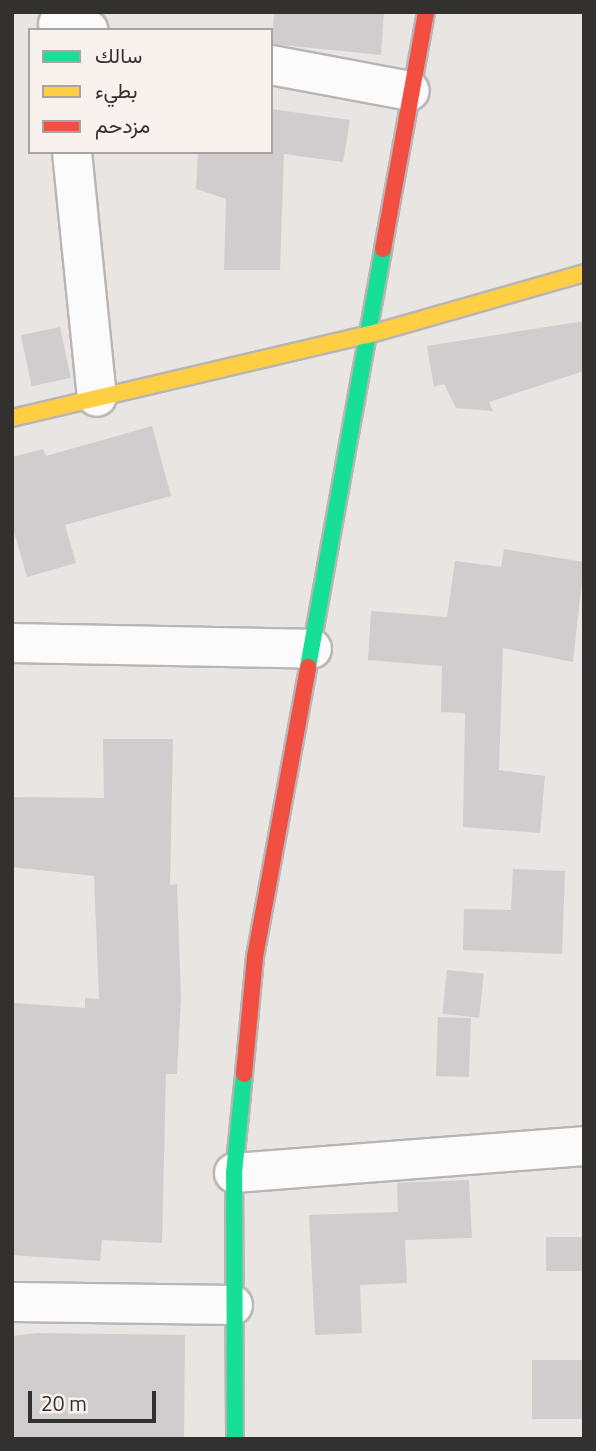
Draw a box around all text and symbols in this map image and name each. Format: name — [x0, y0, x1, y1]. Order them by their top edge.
legend — [28, 28, 273, 154]
text: سالك — [95, 39, 142, 71]
text: بطيء — [95, 74, 138, 106]
text: مزدحم — [95, 109, 150, 141]
scale bar — [32, 1378, 159, 1422]
text: 20 m — [41, 1387, 87, 1419]

